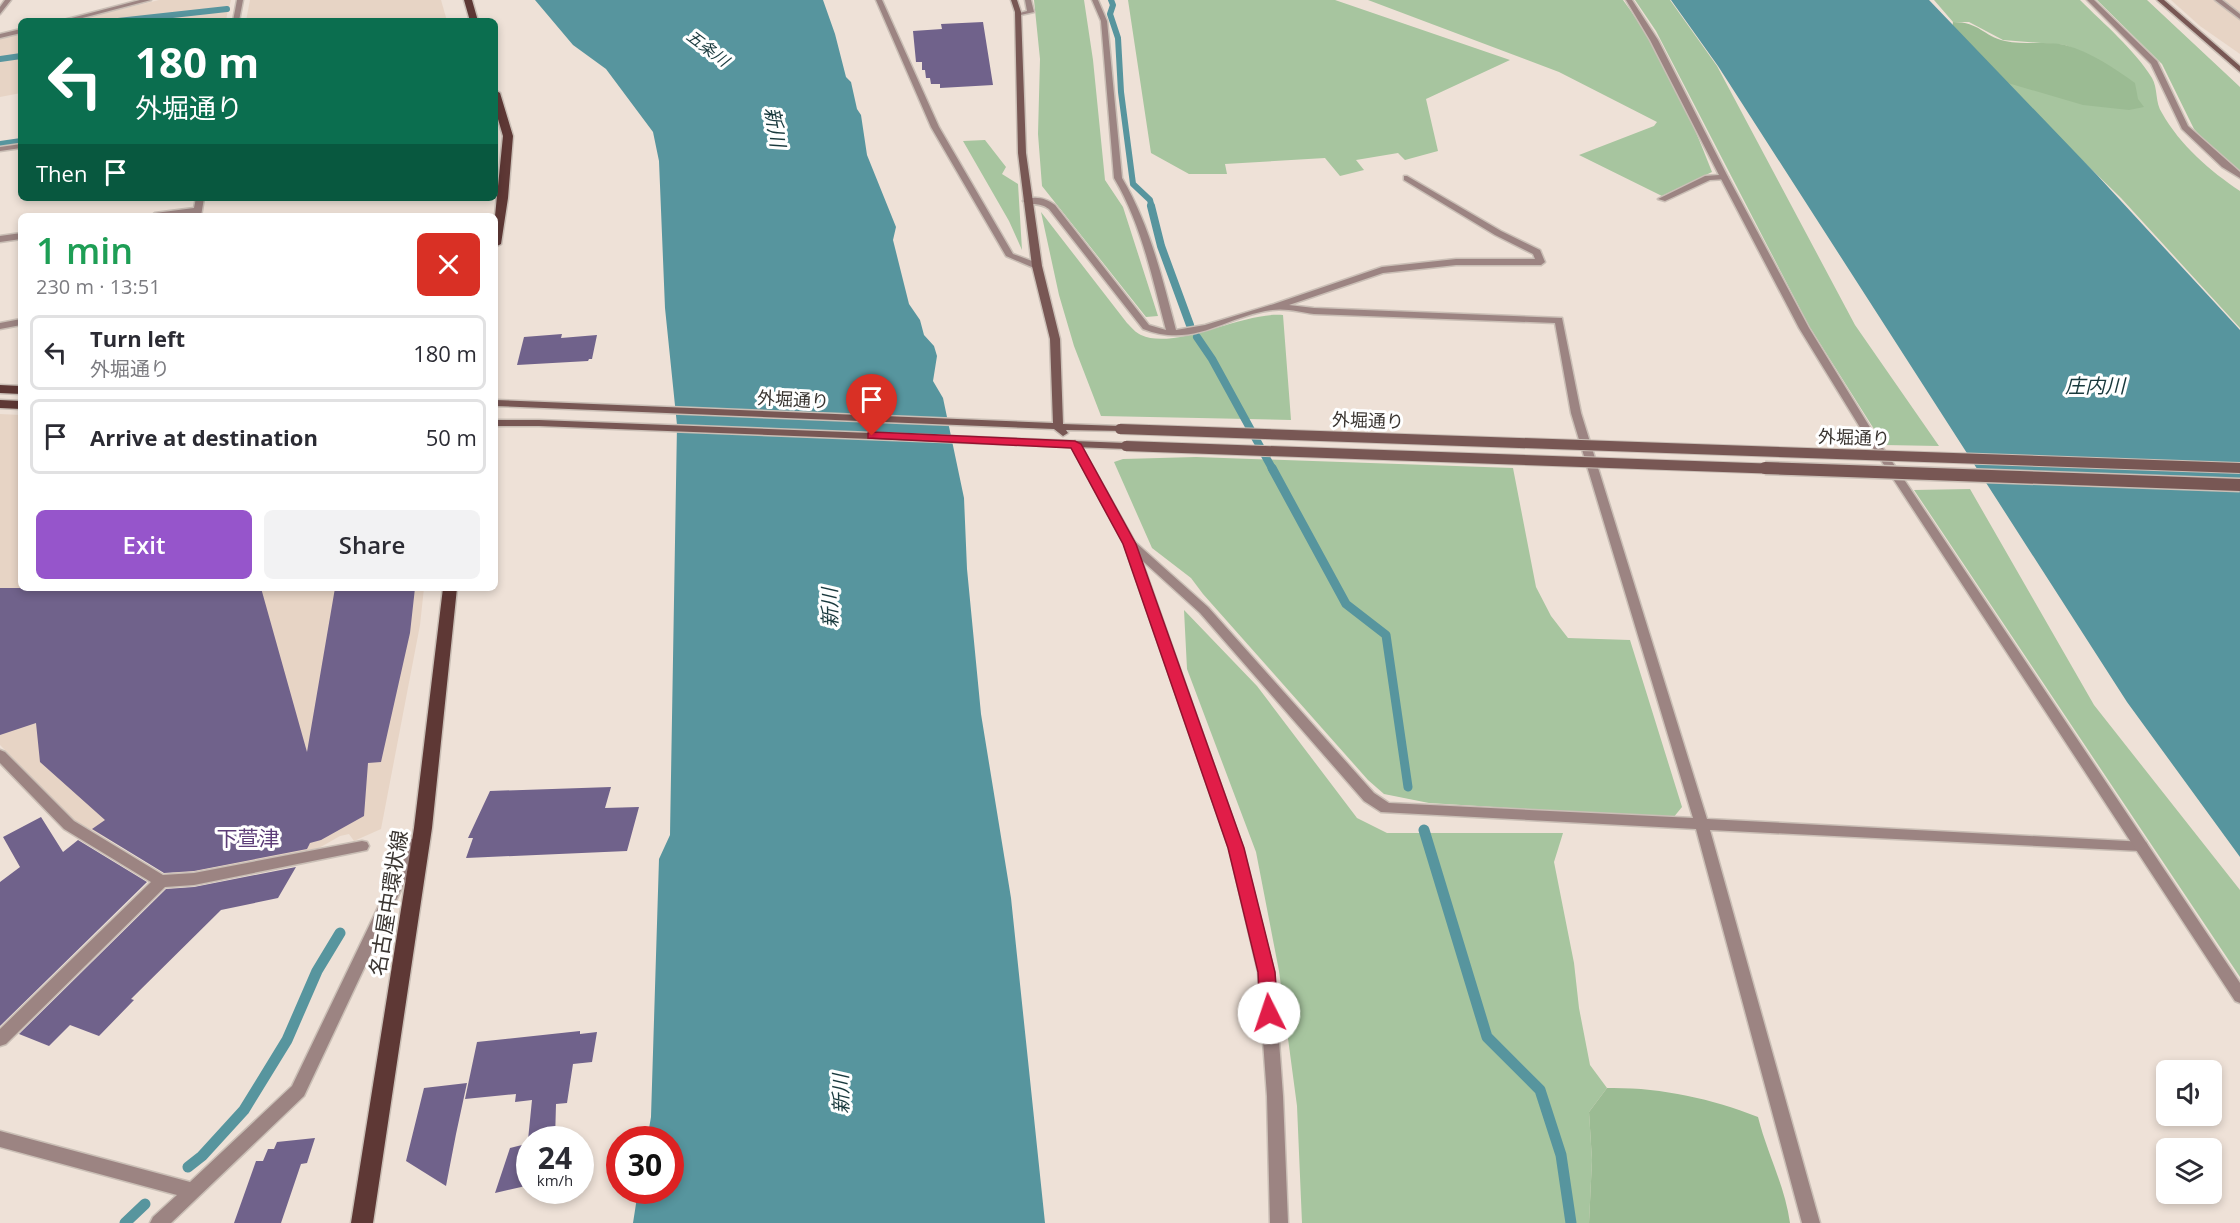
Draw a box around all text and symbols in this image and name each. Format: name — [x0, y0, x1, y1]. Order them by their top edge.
water label: 五条川 — [682, 25, 735, 72]
text: 180 m — [135, 33, 259, 90]
icon: left — [36, 42, 114, 120]
text: 外堀通り — [135, 89, 243, 126]
water label: 新川 — [759, 105, 793, 151]
icon: arrive — [99, 156, 132, 189]
text: Then — [36, 158, 87, 188]
text: 1 min — [36, 226, 133, 275]
button: close — [417, 233, 480, 296]
text: 230 m · 13:51 — [36, 273, 161, 300]
text: Turn left — [90, 323, 185, 353]
icon: left — [39, 336, 72, 369]
text: 180 m — [413, 338, 477, 368]
text: 外堀通り — [90, 355, 170, 382]
water label: 庄内川 — [2065, 372, 2127, 399]
pin — [846, 374, 897, 436]
icon: arrive — [855, 383, 888, 416]
street label: 外堀通り — [756, 385, 830, 413]
street label: 外堀通り — [1332, 407, 1404, 433]
icon: arrive — [39, 420, 72, 453]
text: Arrive at destination — [90, 422, 318, 452]
text: 50 m — [426, 422, 477, 452]
street label: 外堀通り — [1818, 424, 1890, 450]
button: Exit — [36, 510, 252, 579]
button: Share — [264, 510, 480, 579]
water label: 新川 — [816, 586, 843, 628]
district label: 下萱津 — [217, 824, 280, 852]
street label: 名古屋中環状線 — [363, 828, 413, 978]
position arrow — [1237, 981, 1301, 1045]
map controls — [2156, 1060, 2222, 1204]
button: sound — [2156, 1060, 2222, 1126]
water label: 新川 — [827, 1072, 854, 1114]
speed limit sign: 30 — [606, 1126, 684, 1204]
text: 24 — [538, 1137, 572, 1178]
button: layers — [2156, 1138, 2222, 1204]
text: km/h — [537, 1170, 573, 1190]

